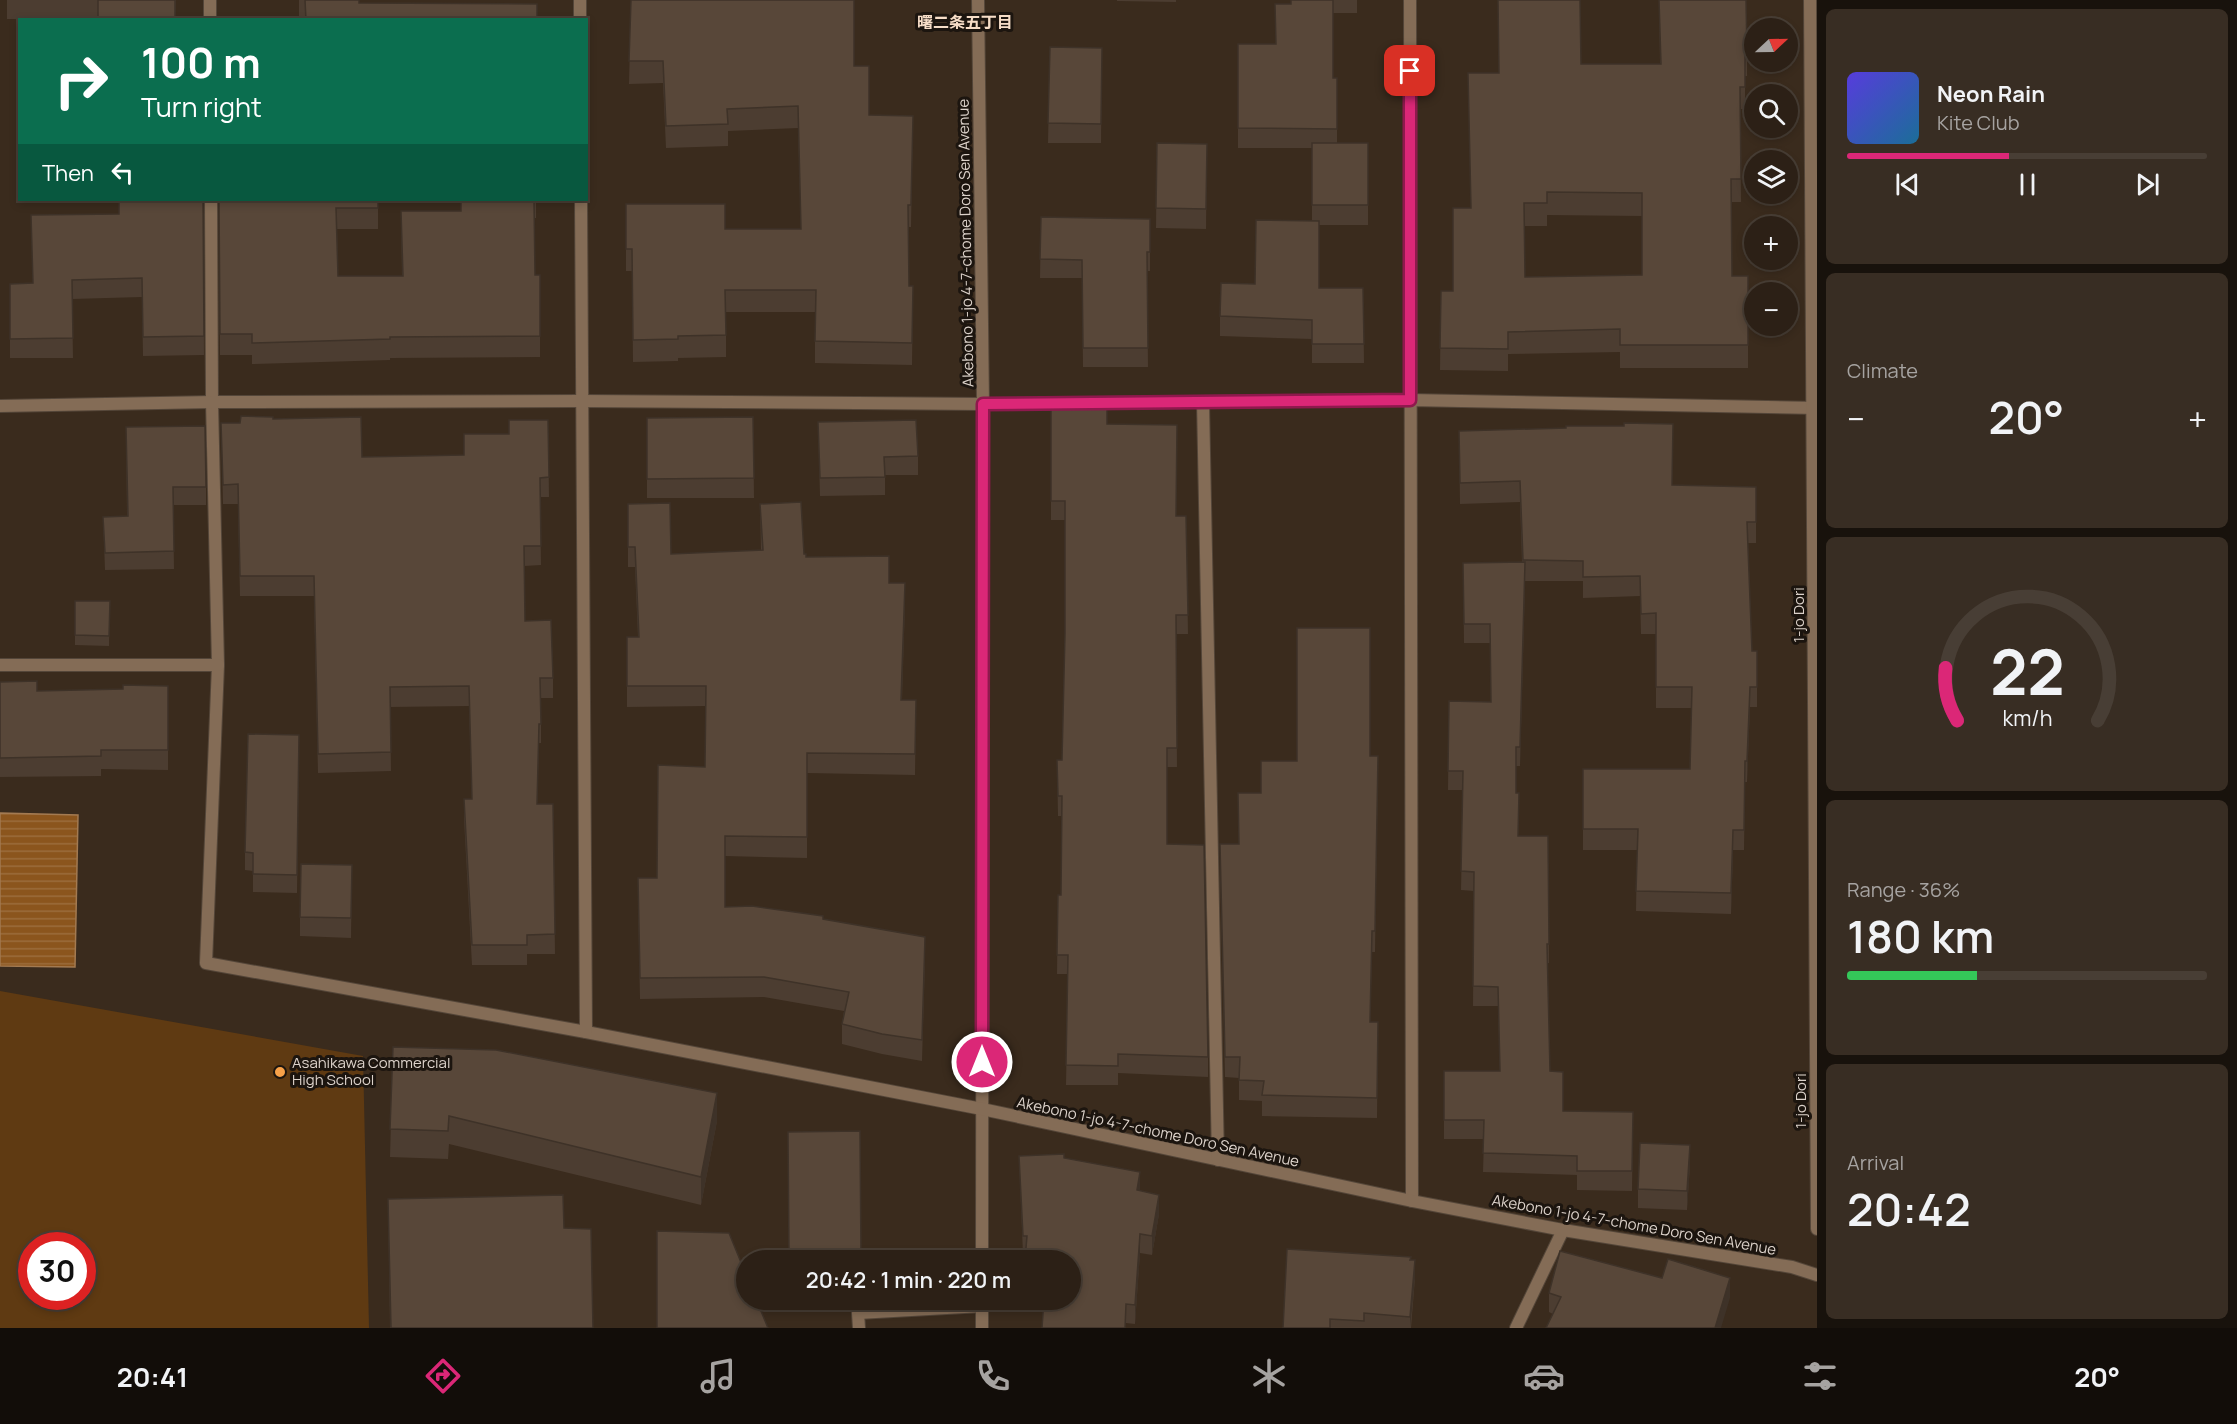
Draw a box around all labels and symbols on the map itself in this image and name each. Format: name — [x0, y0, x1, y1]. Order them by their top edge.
district label: 曙二条五丁目 — [917, 11, 1013, 33]
north arrow — [1744, 18, 1798, 72]
pin — [1384, 45, 1435, 96]
street label: Akebono 1-jo 4-7-chome Doro Sen Avenue — [952, 98, 979, 387]
street label: 1-jo Dori — [1788, 587, 1809, 643]
position arrow — [950, 1030, 1014, 1094]
place label: Asahikawa Commercial High School — [292, 1052, 450, 1090]
marker: Asahikawa Commercial High School — [273, 1065, 287, 1079]
street label: 1-jo Dori — [1790, 1073, 1811, 1129]
street label: Akebono 1-jo 4-7-chome Doro Sen Avenue — [1015, 1091, 1301, 1172]
street label: Akebono 1-jo 4-7-chome Doro Sen Avenue — [1490, 1189, 1778, 1260]
speed limit sign: 30 — [18, 1232, 96, 1310]

